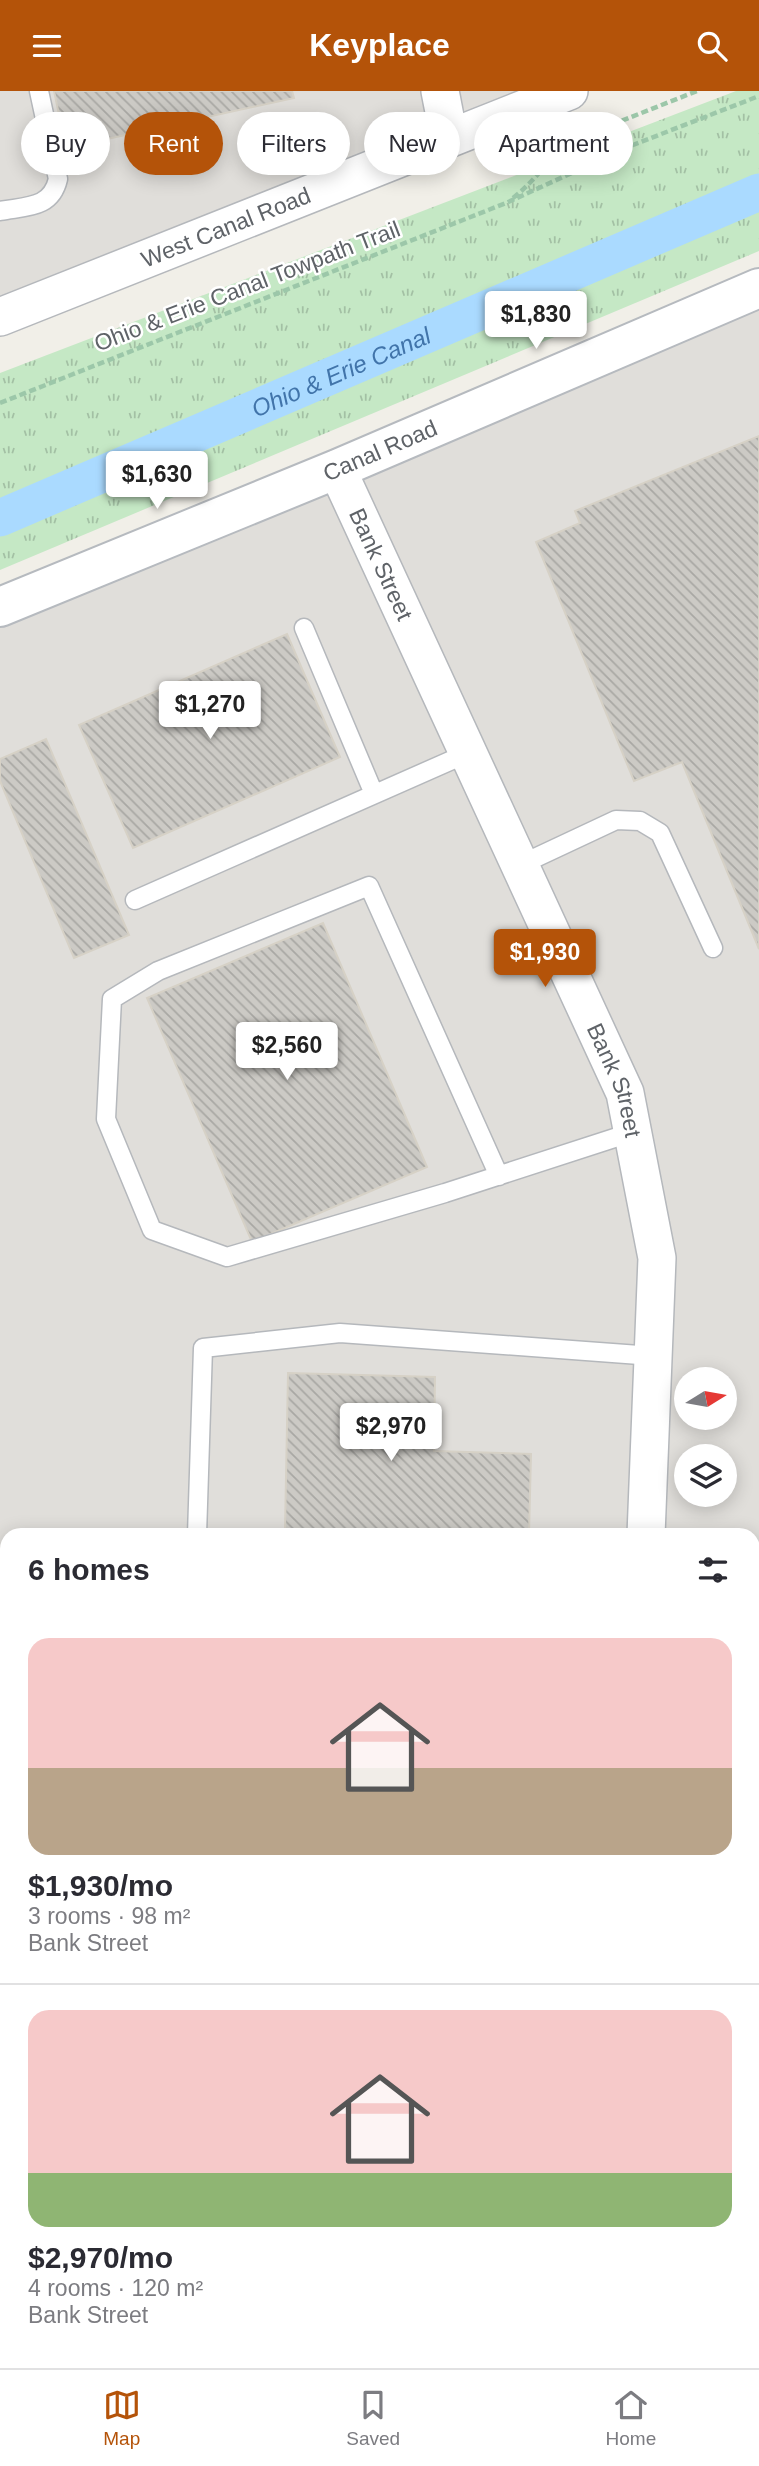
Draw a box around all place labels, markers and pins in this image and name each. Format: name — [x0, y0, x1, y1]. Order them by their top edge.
pin: $1,830 — [479, 292, 593, 351]
pin: $1,630 — [100, 451, 214, 511]
pin: $1,270 — [153, 681, 267, 741]
pin: $1,930 — [488, 929, 602, 989]
pin: $2,560 — [230, 1023, 344, 1082]
pin: $2,970 — [334, 1403, 448, 1463]

